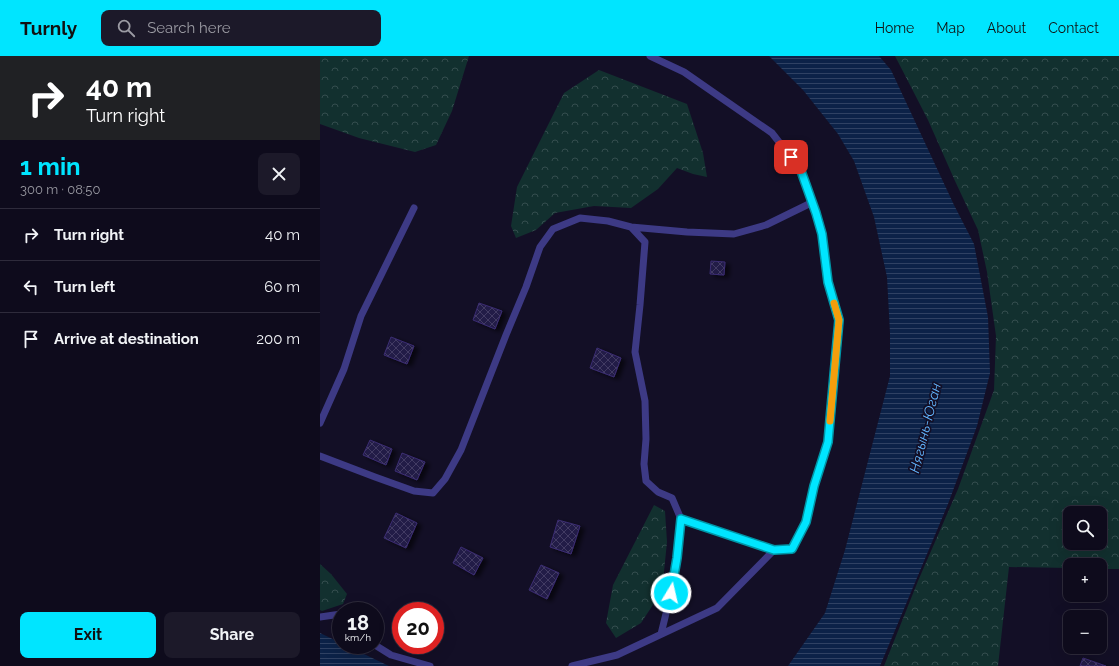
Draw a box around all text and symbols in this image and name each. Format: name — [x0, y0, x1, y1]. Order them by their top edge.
search box — [101, 10, 381, 46]
text: Turnly — [20, 17, 77, 39]
icon: search — [115, 17, 137, 39]
text: Search here — [147, 19, 231, 37]
text: Home — [875, 20, 914, 36]
text: Map — [936, 20, 965, 36]
text: About — [987, 20, 1026, 36]
text: Contact — [1048, 20, 1099, 36]
text: 40 m — [86, 71, 152, 104]
icon: right — [20, 72, 72, 124]
text: Turn right — [86, 105, 165, 126]
pin — [774, 140, 808, 174]
icon: arrive — [780, 146, 802, 168]
text: 1 min — [20, 152, 81, 181]
button: close — [258, 153, 300, 195]
text: 300 m · 08:50 — [20, 182, 100, 197]
icon: right — [20, 224, 42, 246]
text: Turn right — [54, 226, 124, 244]
text: 40 m — [265, 226, 300, 244]
icon: left — [20, 276, 42, 298]
text: Turn left — [54, 278, 115, 296]
text: 60 m — [264, 278, 300, 296]
icon: arrive — [20, 328, 42, 350]
text: Arrive at destination — [54, 330, 199, 348]
text: 200 m — [256, 330, 300, 348]
water label: Нягынь-Юган — [906, 381, 944, 475]
map controls — [1063, 506, 1107, 654]
button: search — [1063, 506, 1107, 550]
button: + — [1063, 558, 1107, 602]
position arrow — [650, 572, 692, 614]
speed limit sign: 20 — [392, 602, 444, 654]
button: − — [1063, 610, 1107, 654]
text: 18 — [347, 611, 369, 635]
button: Exit — [20, 612, 156, 658]
button: Share — [164, 612, 300, 658]
text: km/h — [345, 632, 371, 643]

